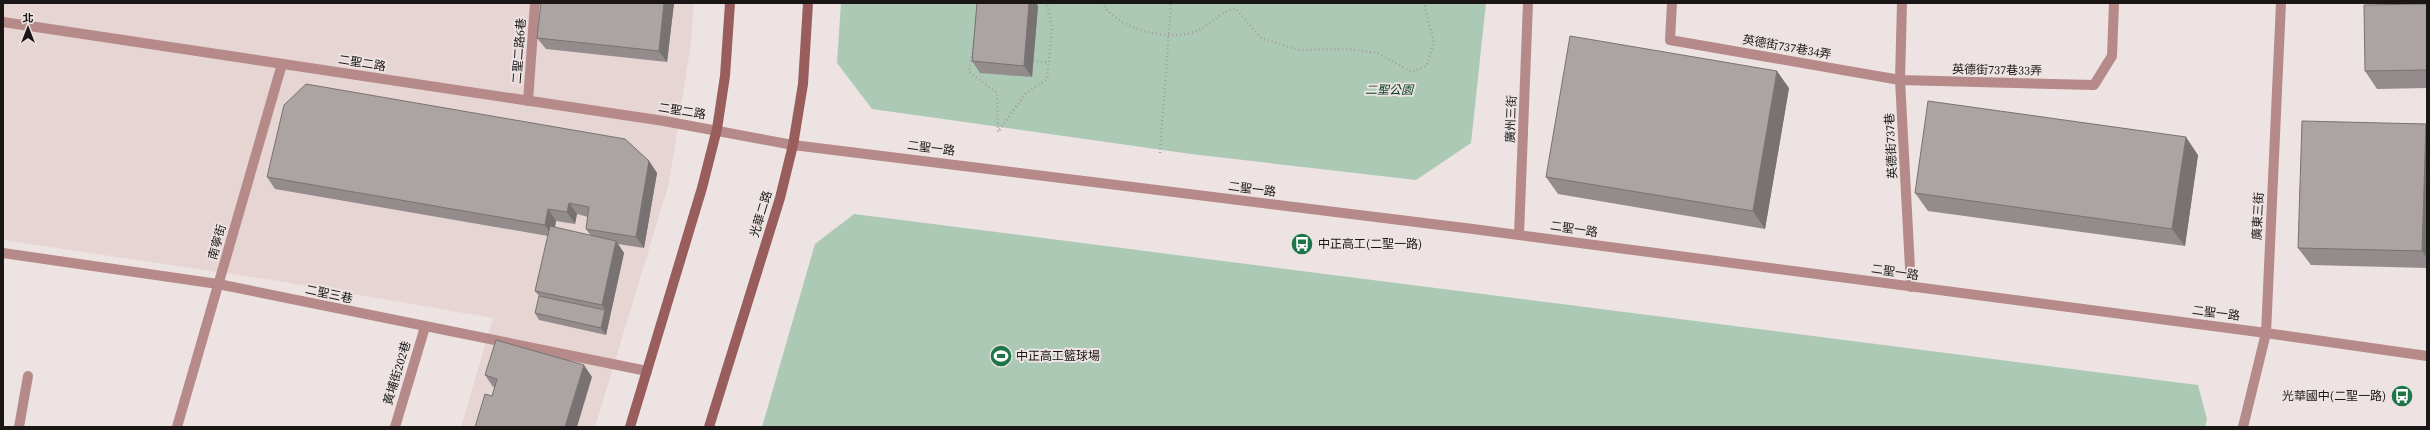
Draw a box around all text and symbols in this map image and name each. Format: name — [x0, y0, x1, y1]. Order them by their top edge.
north arrow — [8, 8, 48, 48]
text: 北 — [23, 11, 34, 26]
street label: 二聖二路6巷 — [509, 18, 529, 84]
street label: 英德街737巷34弄 — [1741, 31, 1833, 63]
street label: 二聖二路 — [337, 51, 387, 75]
street label: 英德街737巷33弄 — [1952, 61, 2042, 79]
park label: 二聖公園 — [1365, 82, 1415, 98]
street label: 廣州三街 — [1502, 95, 1520, 143]
street label: 二聖二路 — [657, 99, 707, 123]
street label: 英德街737巷 — [1881, 113, 1901, 179]
street label: 二聖一路 — [906, 137, 956, 159]
street label: 二聖一路 — [1227, 178, 1277, 200]
street label: 光華二路 — [746, 189, 776, 239]
street label: 廣東三街 — [2249, 192, 2267, 240]
street label: 二聖一路 — [1549, 218, 1599, 240]
street label: 南寧街 — [204, 222, 230, 262]
bus stop icon: 中正高工(二聖一路) — [1289, 231, 1315, 257]
place label: 中正高工(二聖一路) — [1318, 236, 1422, 252]
street label: 二聖一路 — [1870, 261, 1920, 283]
street label: 二聖三巷 — [304, 281, 354, 307]
street label: 二聖一路 — [2191, 302, 2241, 324]
street label: 黃埔街202巷 — [380, 339, 414, 407]
sports icon: 中正高工籃球場 — [988, 343, 1014, 369]
place label: 中正高工籃球場 — [1016, 348, 1100, 364]
bus stop icon: 光華國中(二聖一路) — [2389, 383, 2415, 409]
place label: 光華國中(二聖一路) — [2282, 388, 2386, 404]

